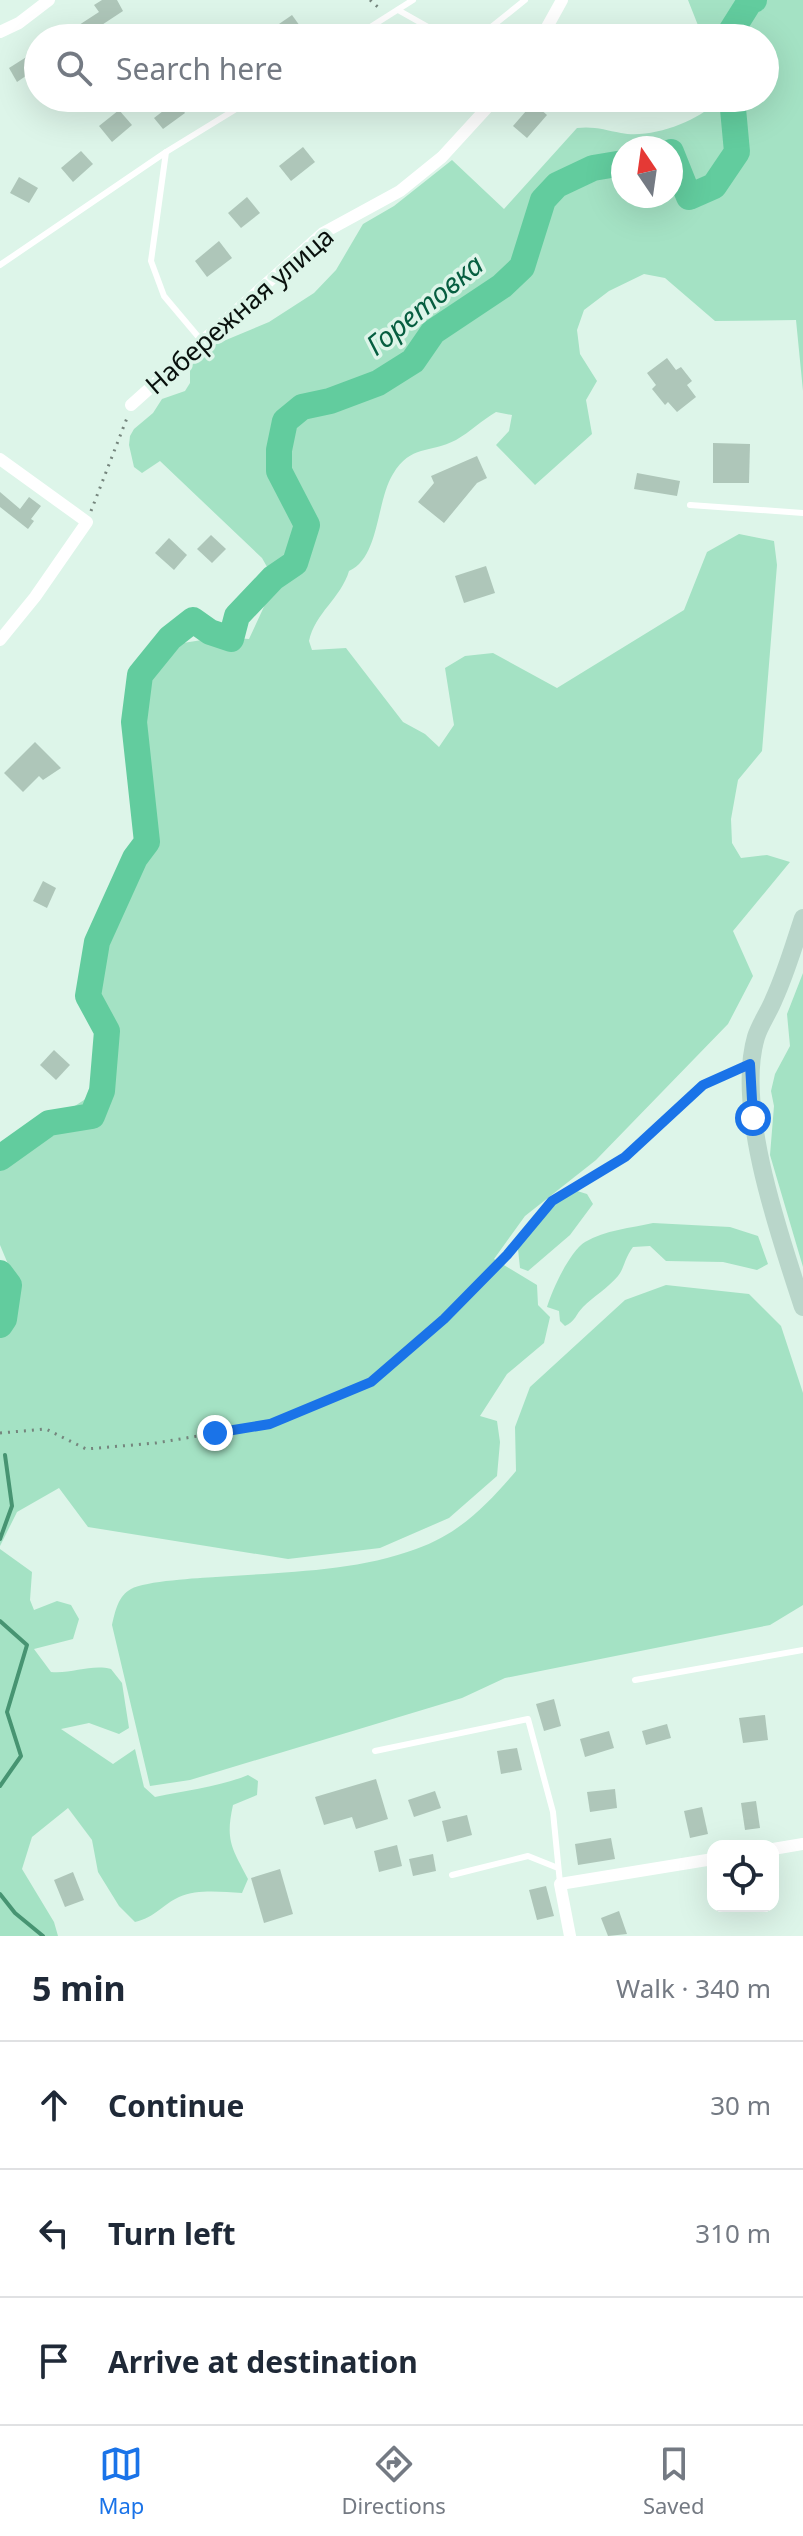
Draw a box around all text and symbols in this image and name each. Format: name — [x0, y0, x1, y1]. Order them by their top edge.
search box — [24, 24, 779, 112]
icon: search — [52, 46, 96, 90]
text: Search here — [116, 48, 283, 89]
north arrow — [611, 136, 683, 208]
street label: Набережная улица — [137, 218, 341, 402]
water label: Горетовка — [357, 245, 491, 363]
route start — [735, 1100, 771, 1136]
route end — [197, 1415, 233, 1451]
map controls — [707, 1840, 779, 1912]
button: locate — [707, 1840, 779, 1912]
text: 5 min — [32, 1965, 126, 2011]
text: Walk · 340 m — [616, 1970, 771, 2006]
icon: ahead — [32, 2083, 76, 2127]
text: Continue — [108, 2085, 244, 2126]
text: 30 m — [710, 2087, 771, 2123]
icon: left — [32, 2211, 76, 2255]
text: Turn left — [108, 2213, 236, 2254]
text: 310 m — [695, 2215, 771, 2251]
icon: arrive — [32, 2339, 76, 2383]
text: Arrive at destination — [108, 2341, 418, 2382]
tab: Map — [99, 2442, 144, 2520]
tab: Directions — [341, 2442, 446, 2520]
tab: Saved — [643, 2442, 704, 2520]

